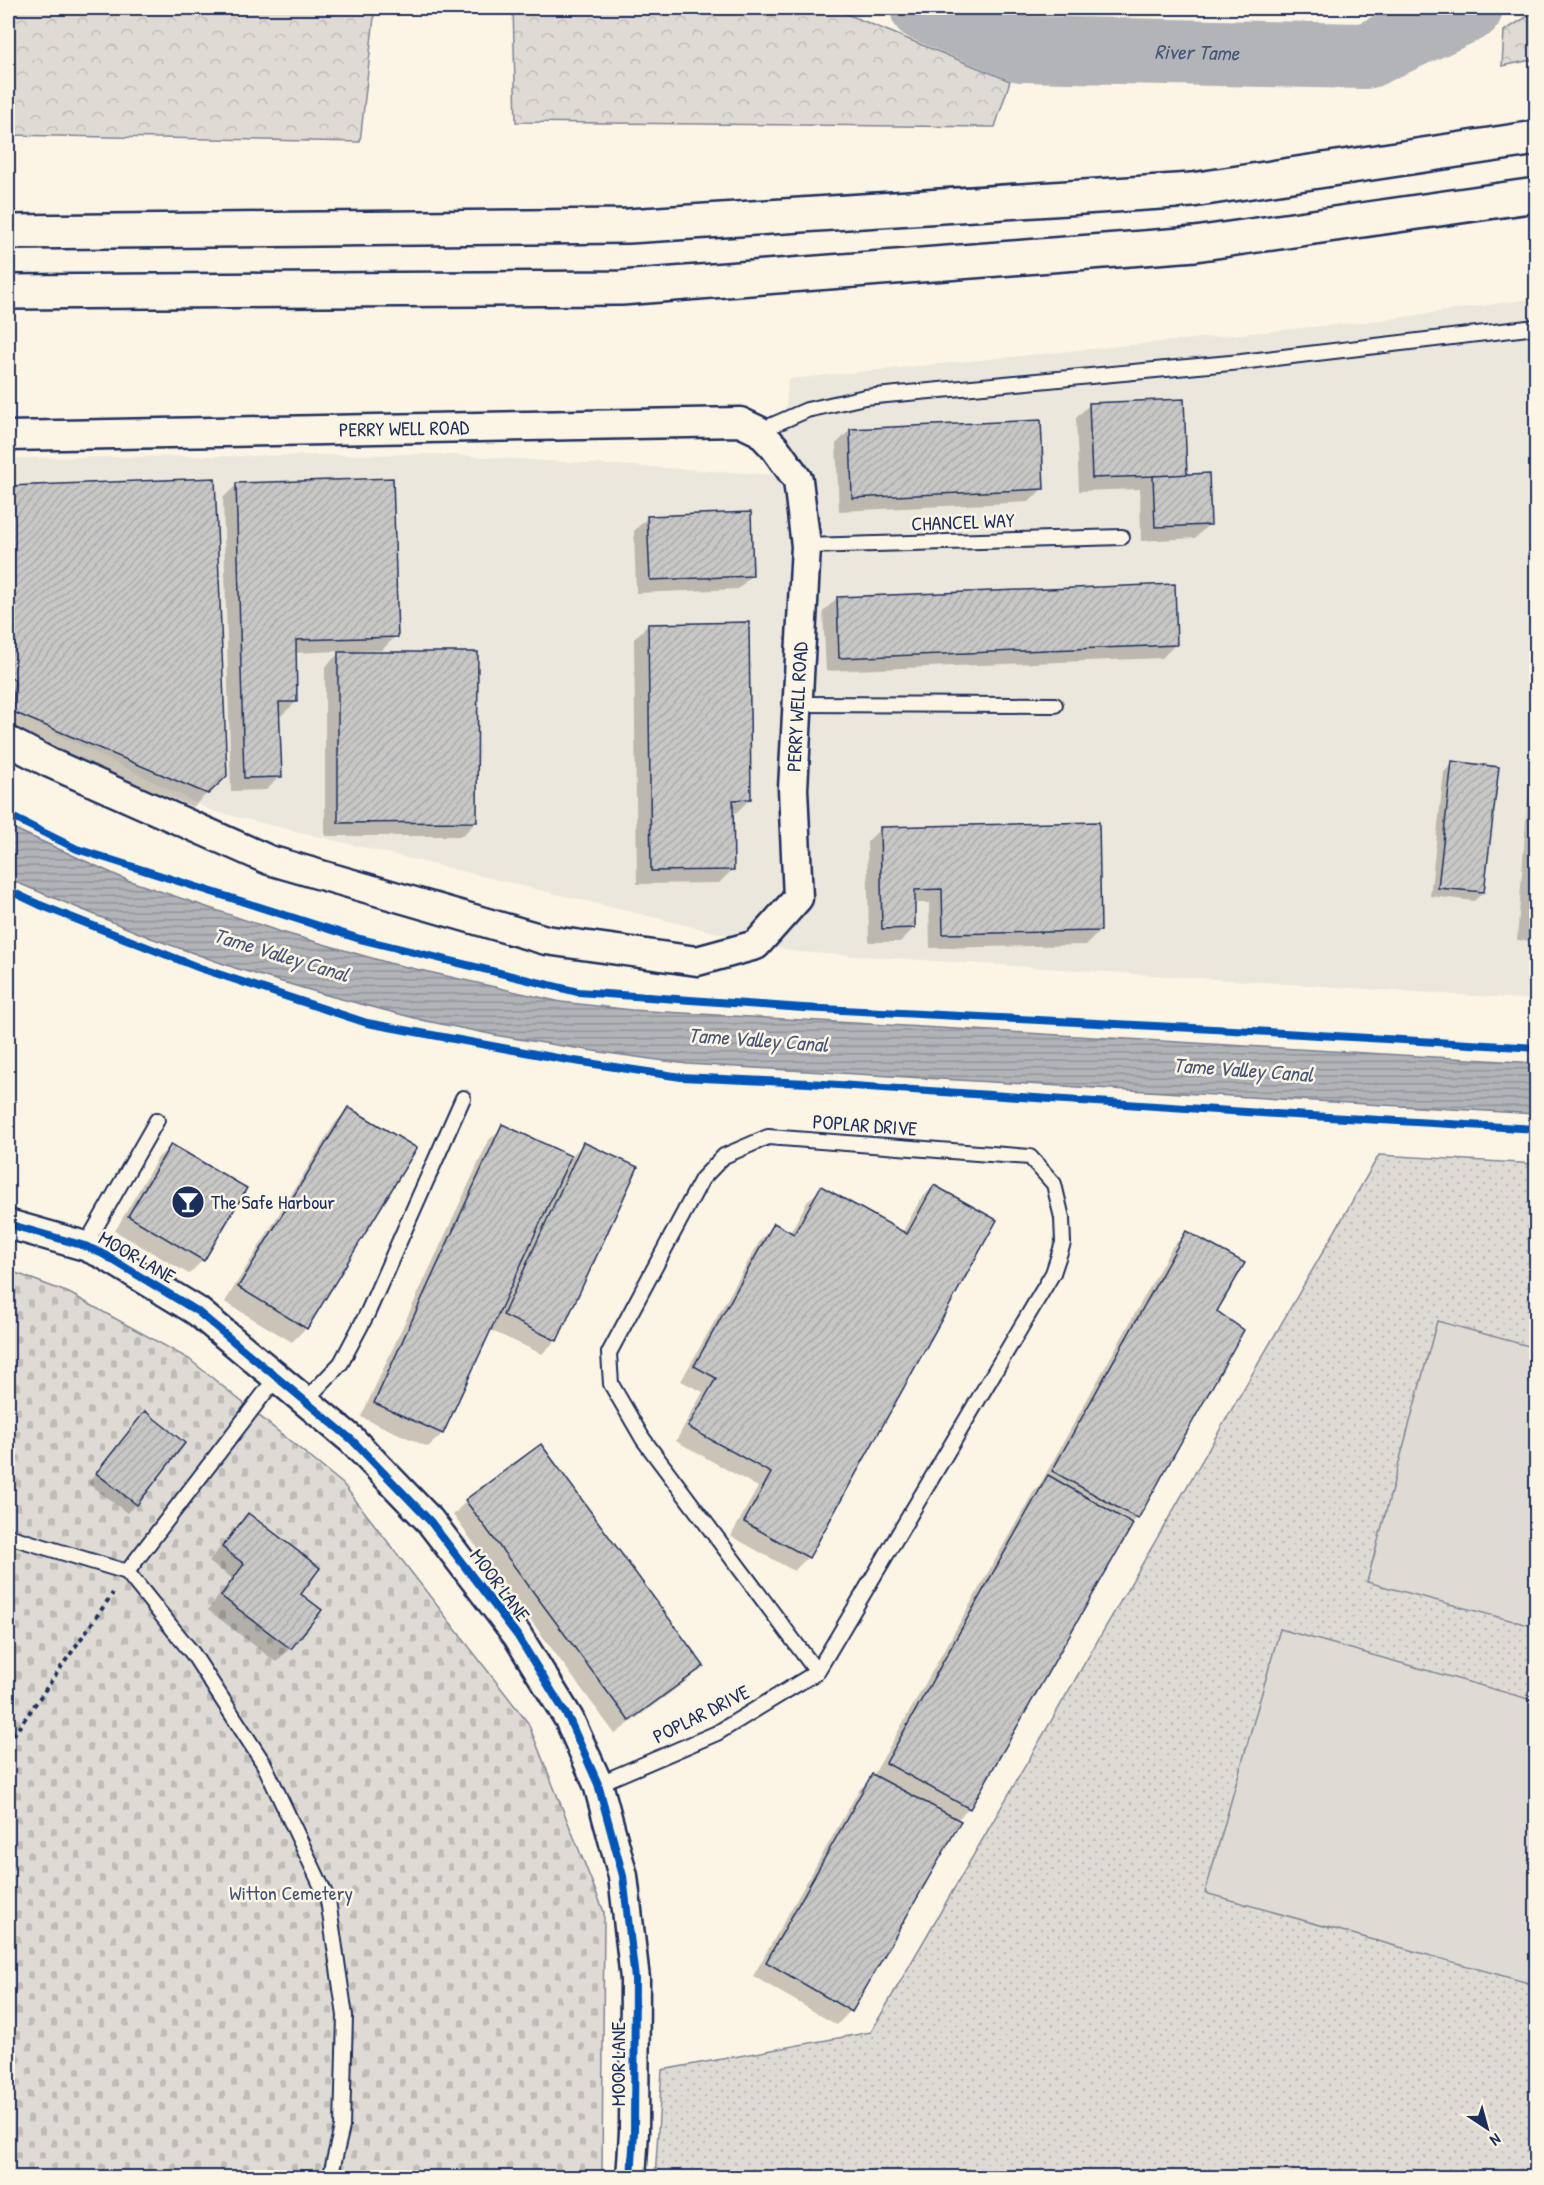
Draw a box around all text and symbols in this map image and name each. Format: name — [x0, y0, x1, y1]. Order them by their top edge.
water label: River Tame — [1154, 37, 1241, 67]
street label: PERRY WELL ROAD — [339, 413, 470, 443]
street label: CHANCEL WAY — [911, 506, 1015, 537]
street label: PERRY WELL ROAD — [780, 641, 813, 773]
water label: Tame Valley Canal — [210, 920, 354, 989]
water label: Tame Valley Canal — [687, 1020, 830, 1059]
water label: Tame Valley Canal — [1172, 1050, 1315, 1089]
street label: POPLAR DRIVE — [812, 1107, 918, 1142]
bar icon: The Safe Harbour — [170, 1184, 206, 1220]
place label: The Safe Harbour — [211, 1188, 335, 1215]
street label: MOOR LANE — [94, 1224, 181, 1289]
street label: MOOR LANE — [464, 1543, 537, 1627]
street label: POPLAR DRIVE — [648, 1678, 754, 1749]
park label: Witton Cemetery — [229, 1879, 353, 1906]
street label: MOOR LANE — [604, 2022, 631, 2106]
north arrow — [1457, 2098, 1517, 2158]
text: N — [1486, 2129, 1506, 2152]

